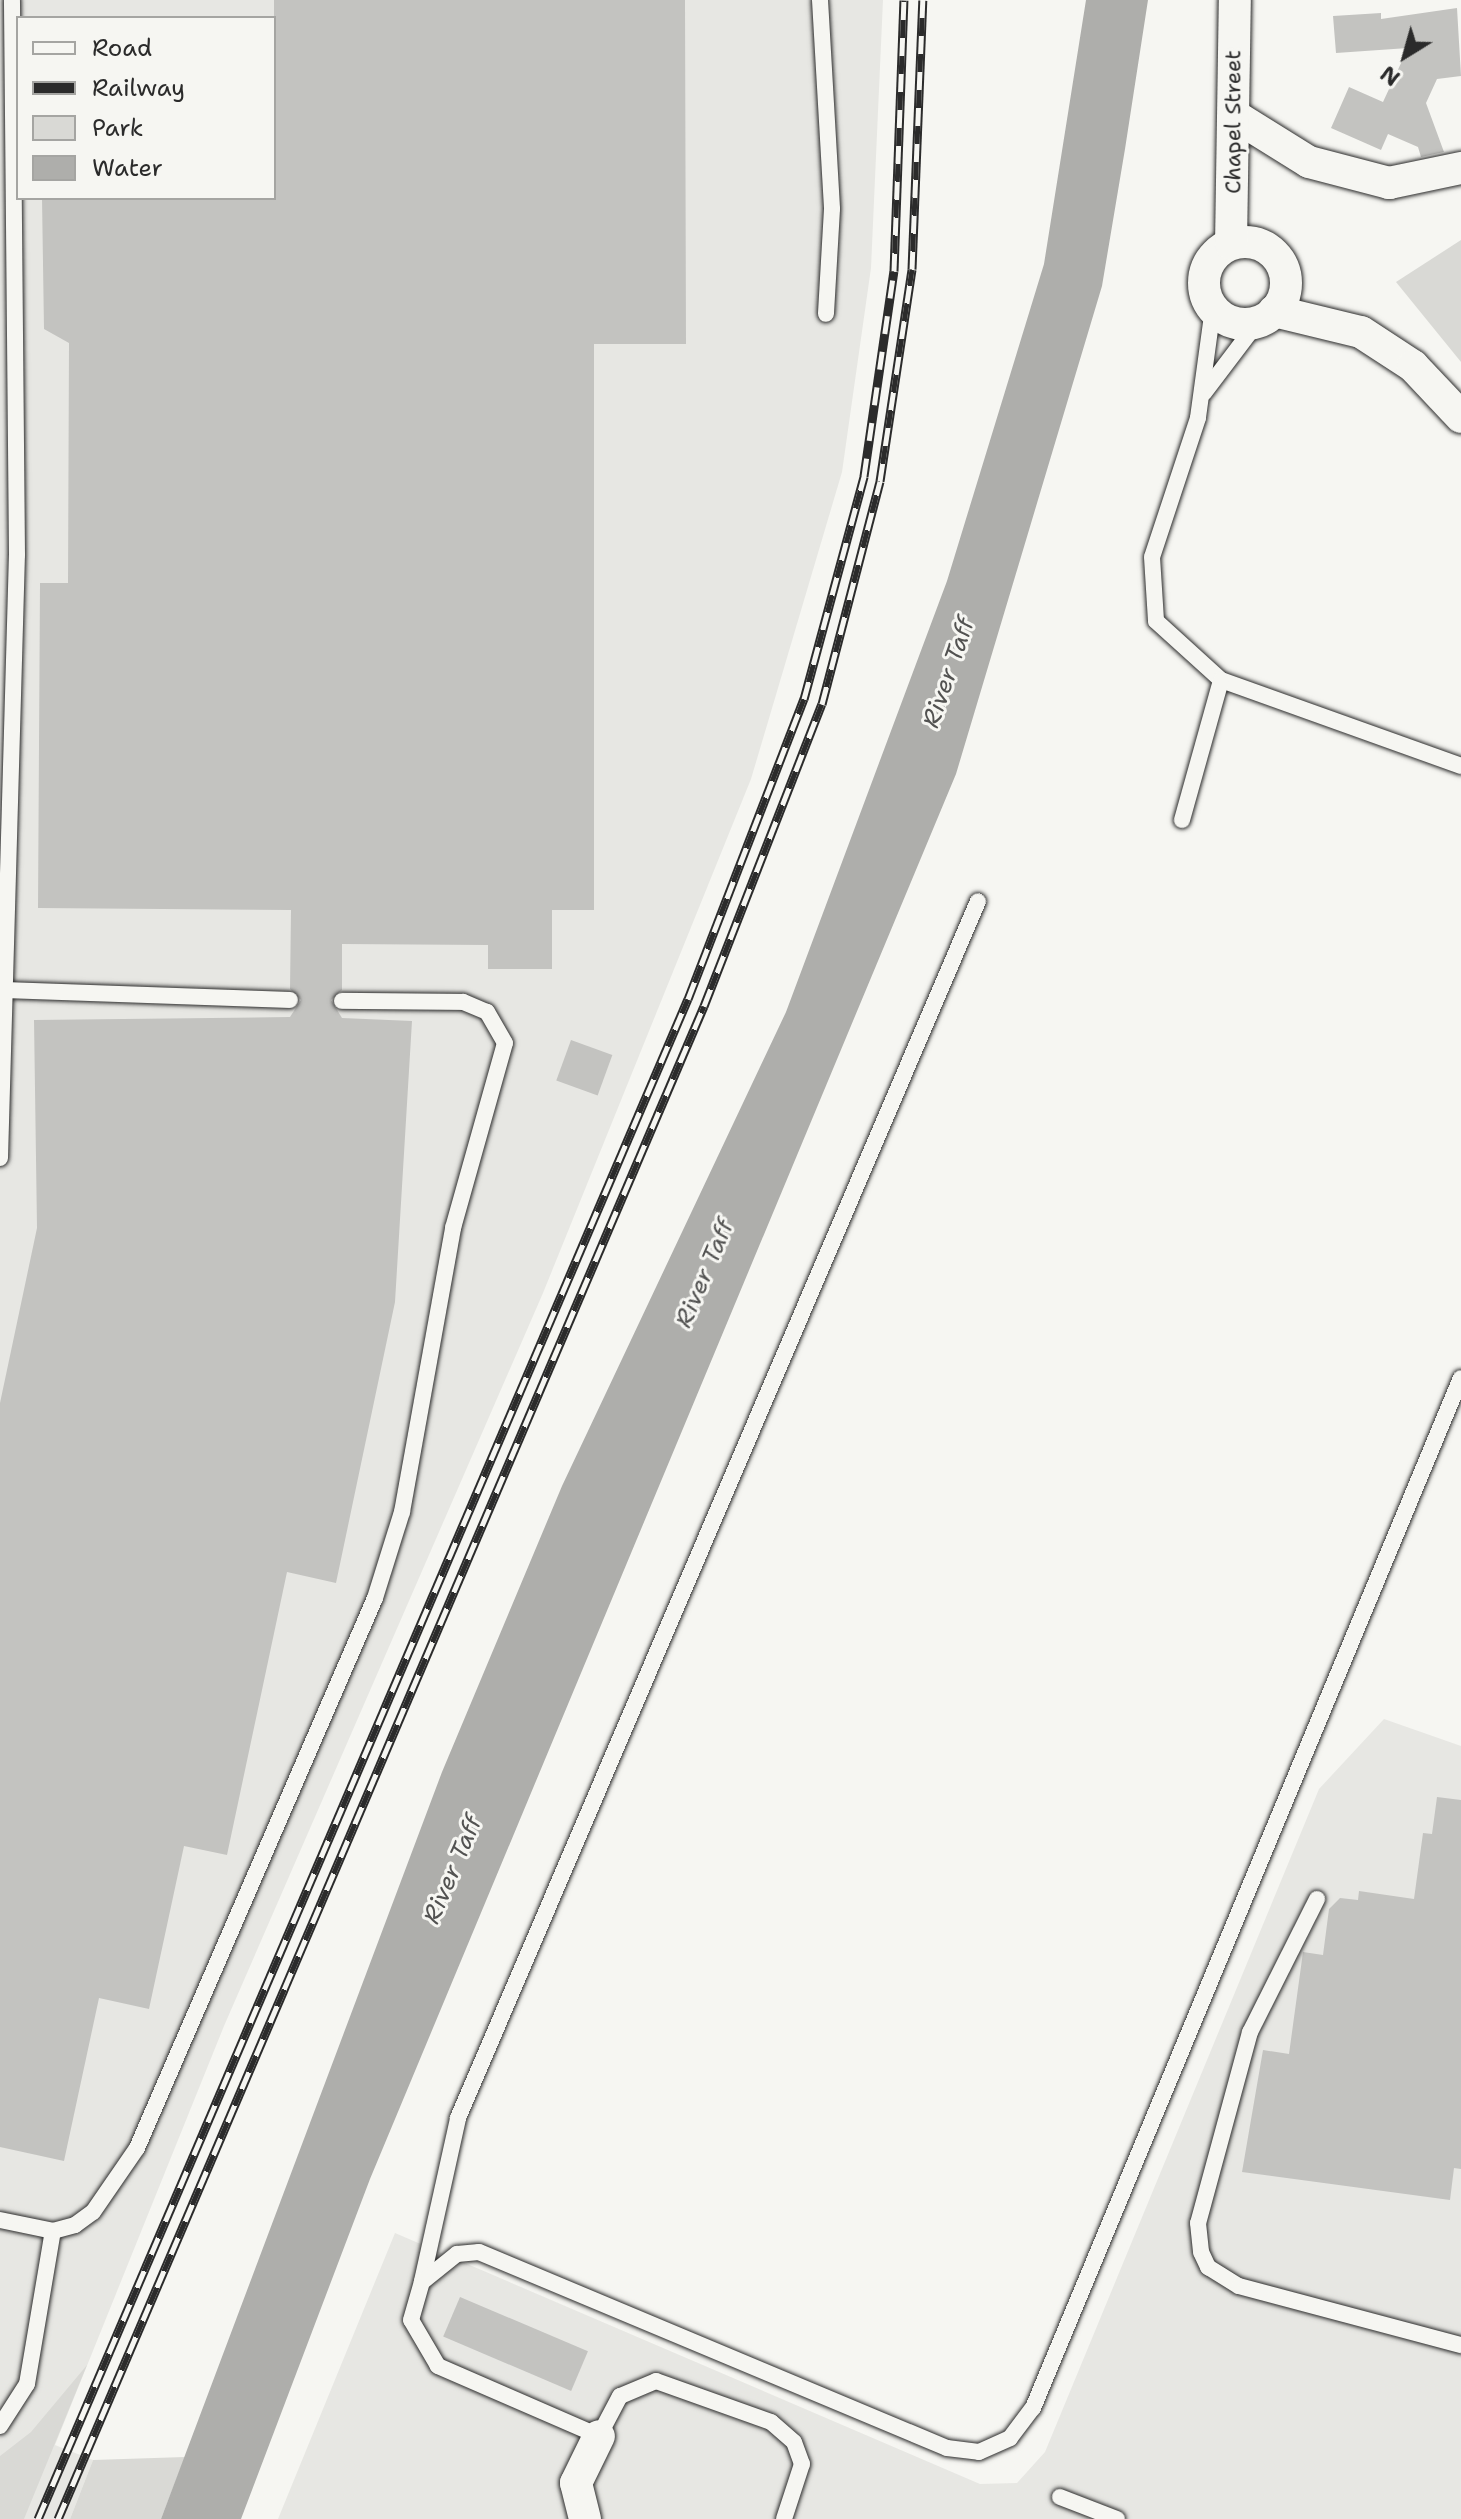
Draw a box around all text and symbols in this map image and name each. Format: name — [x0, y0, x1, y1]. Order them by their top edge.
legend — [16, 16, 276, 200]
north arrow — [1365, 16, 1445, 96]
text: Road — [92, 32, 152, 64]
street label: Chapel Street — [1220, 50, 1246, 194]
text: N — [1375, 59, 1406, 92]
text: Railway — [92, 72, 185, 104]
text: Park — [92, 112, 144, 144]
text: Water — [92, 152, 163, 184]
water label: River Taff — [917, 614, 981, 732]
water label: River Taff — [669, 1216, 741, 1332]
water label: River Taff — [417, 1812, 489, 1928]

